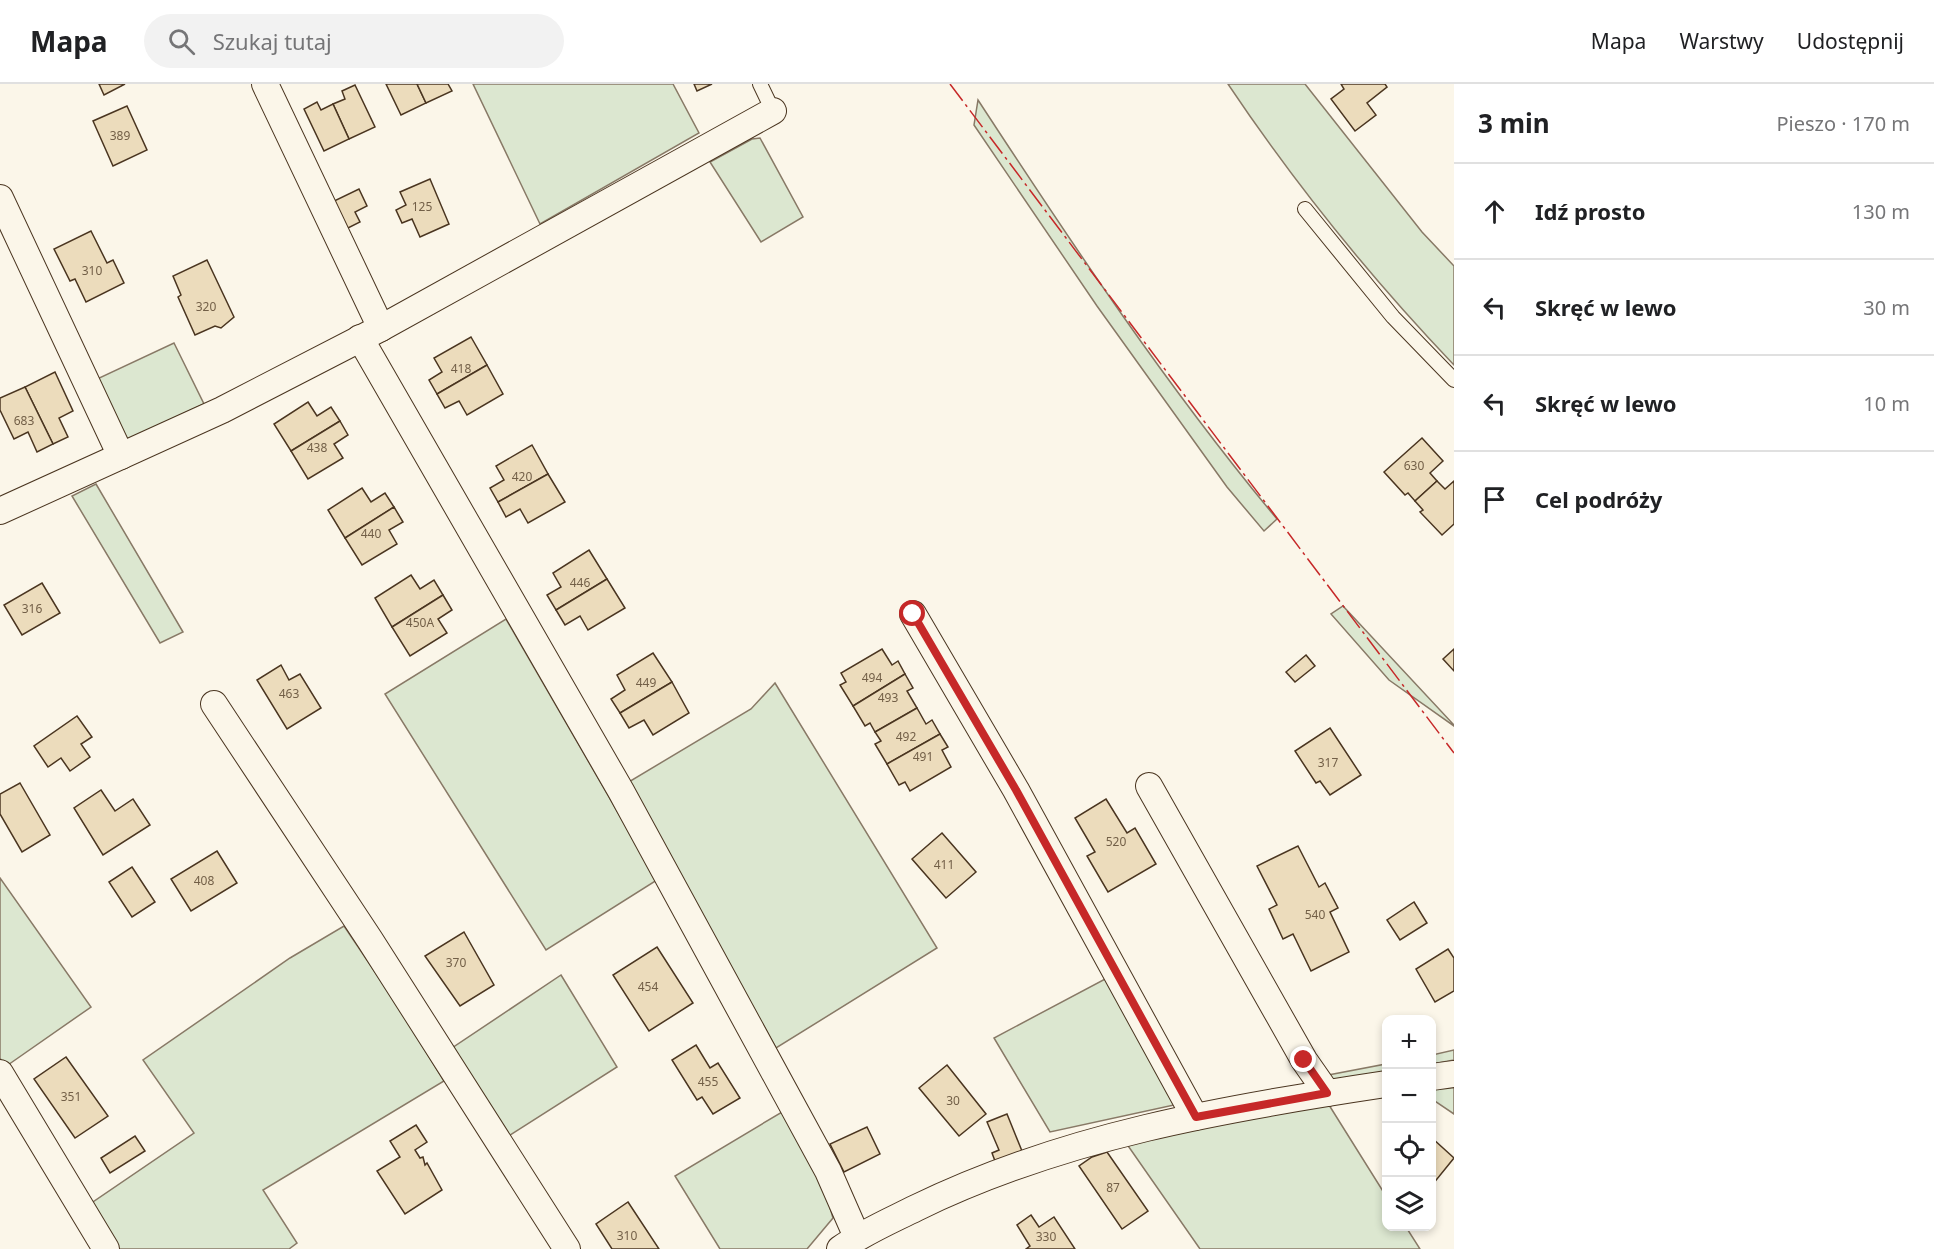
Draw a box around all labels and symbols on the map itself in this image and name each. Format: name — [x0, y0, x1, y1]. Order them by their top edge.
house number: 389 — [110, 127, 130, 144]
house number: 125 — [412, 198, 432, 215]
house number: 310 — [82, 262, 102, 279]
house number: 320 — [196, 298, 216, 315]
house number: 418 — [451, 360, 471, 377]
house number: 683 — [14, 412, 34, 429]
house number: 438 — [307, 439, 327, 456]
house number: 630 — [1404, 457, 1424, 474]
house number: 420 — [512, 468, 532, 485]
house number: 440 — [361, 525, 381, 542]
house number: 446 — [570, 574, 590, 591]
house number: 316 — [22, 600, 42, 617]
route start — [899, 600, 925, 626]
house number: 450A — [406, 614, 434, 631]
house number: 494 — [862, 669, 882, 686]
house number: 449 — [636, 674, 656, 691]
house number: 463 — [279, 685, 299, 702]
house number: 493 — [878, 689, 898, 706]
house number: 492 — [896, 728, 916, 745]
house number: 491 — [913, 748, 933, 765]
house number: 317 — [1318, 754, 1338, 771]
house number: 520 — [1106, 833, 1126, 850]
house number: 411 — [934, 856, 954, 873]
house number: 408 — [194, 872, 214, 889]
house number: 540 — [1305, 906, 1325, 923]
house number: 370 — [446, 954, 466, 971]
house number: 454 — [638, 978, 658, 995]
route end — [1290, 1046, 1316, 1072]
house number: 455 — [698, 1073, 718, 1090]
house number: 351 — [61, 1088, 81, 1105]
house number: 30 — [946, 1092, 960, 1109]
house number: 87 — [1106, 1179, 1120, 1196]
house number: 310 — [617, 1227, 637, 1244]
house number: 330 — [1036, 1228, 1056, 1245]

